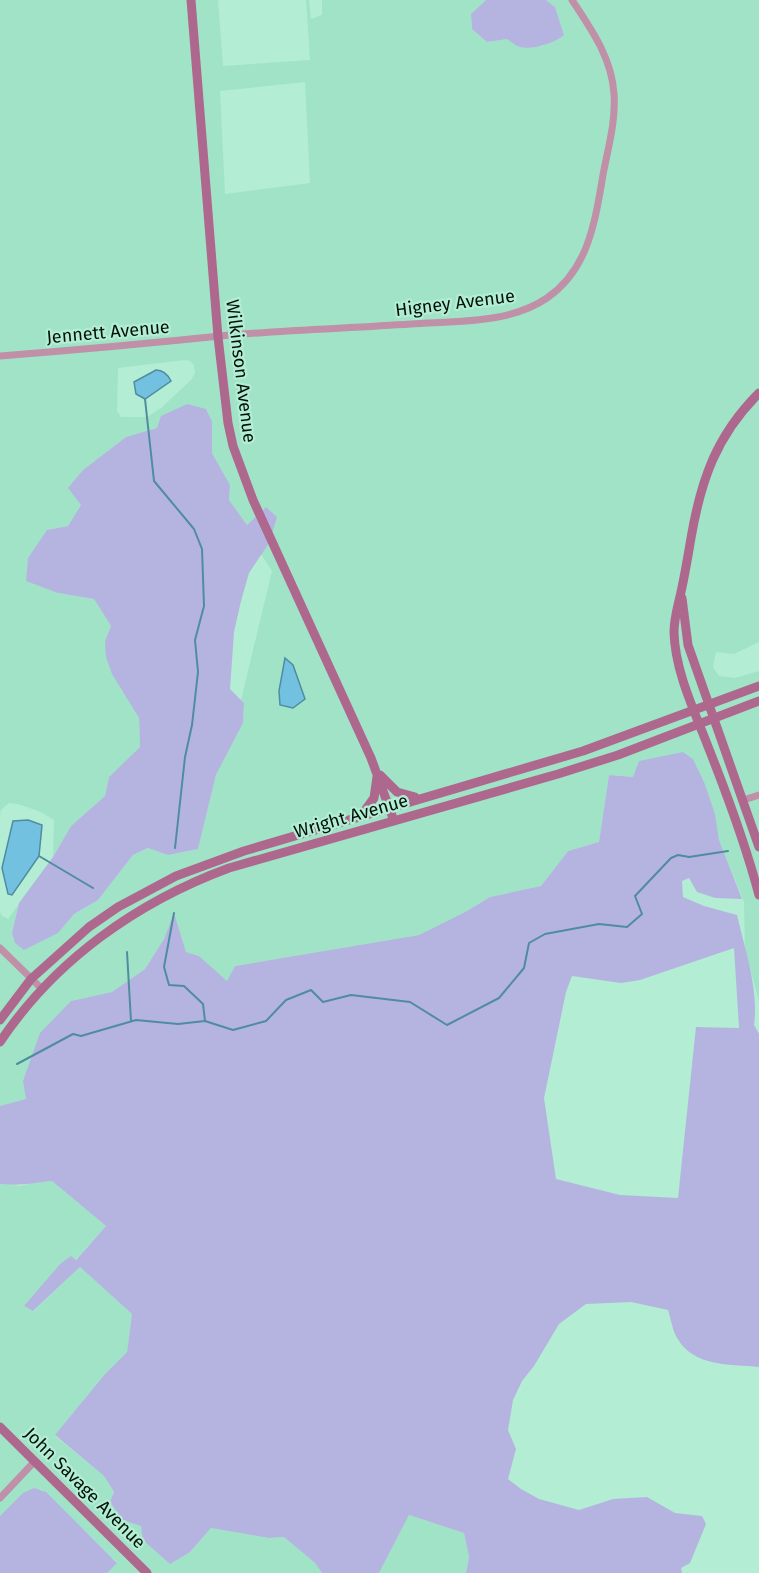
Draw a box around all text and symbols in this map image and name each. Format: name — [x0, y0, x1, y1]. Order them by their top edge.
street label: Higney Avenue — [394, 285, 516, 321]
street label: Wilkinson Avenue — [221, 298, 261, 444]
street label: Jennett Avenue — [45, 316, 171, 348]
street label: Wright Avenue — [291, 789, 411, 843]
street label: John Savage Avenue — [20, 1423, 150, 1553]

